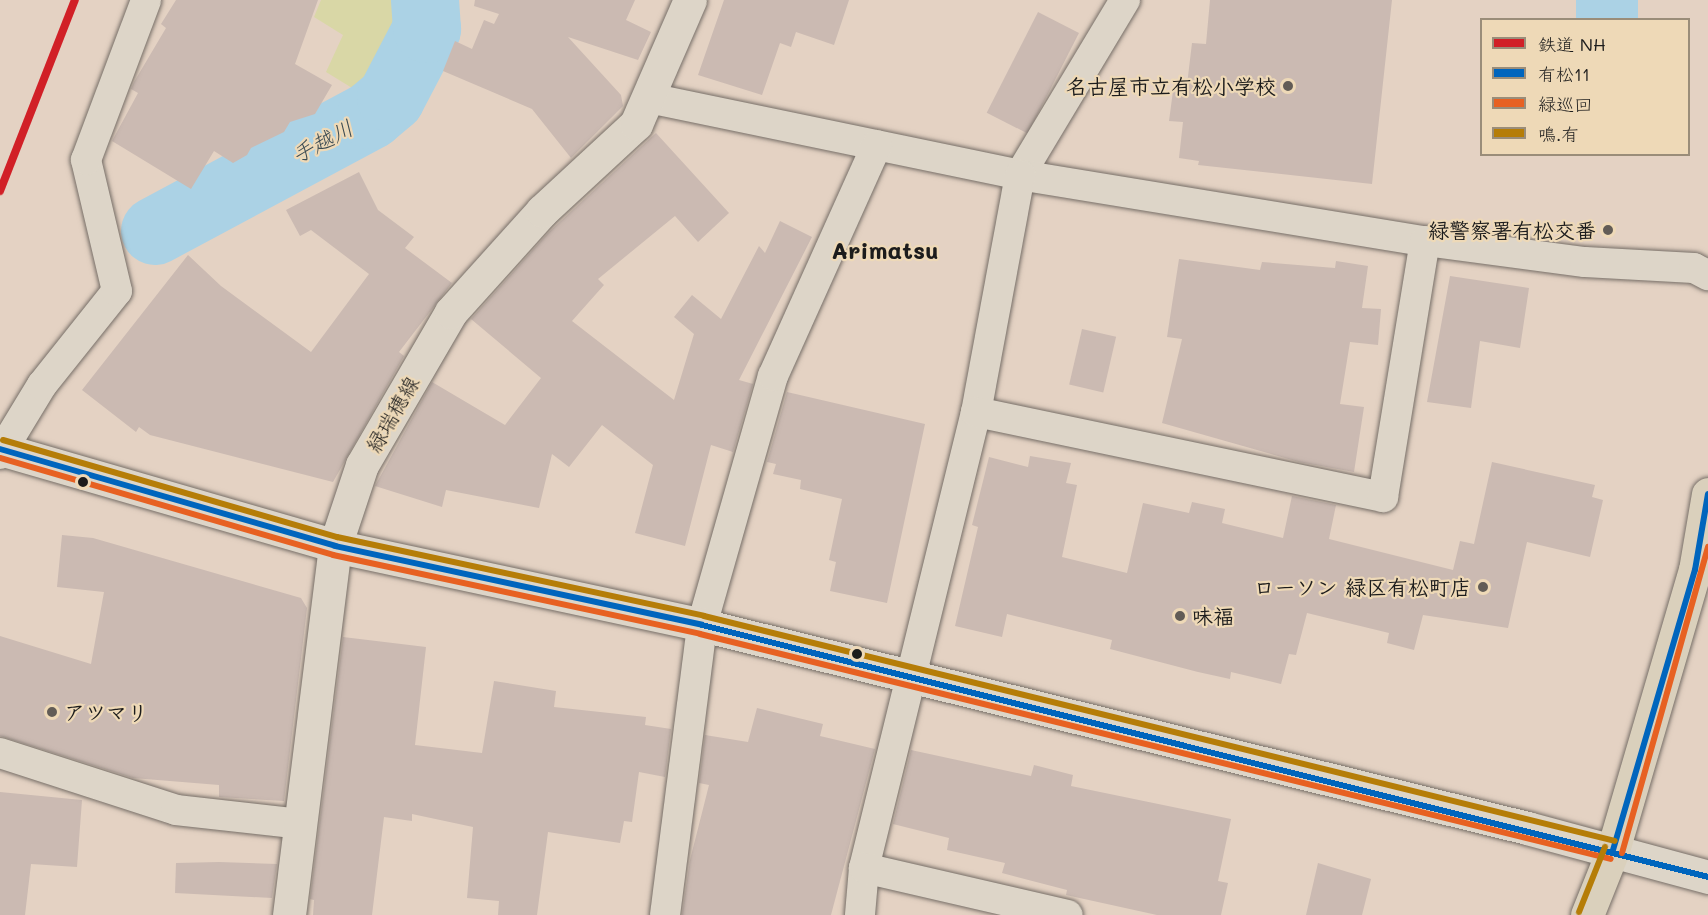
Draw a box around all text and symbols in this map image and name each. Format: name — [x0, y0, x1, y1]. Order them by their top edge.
legend — [1480, 18, 1690, 156]
text: 鉄道 NH — [1538, 32, 1606, 56]
text: 有松11 — [1538, 62, 1590, 86]
place label: 名古屋市立有松小学校 — [1066, 73, 1276, 99]
marker: 名古屋市立有松小学校 — [1281, 79, 1295, 93]
text: 緑巡回 — [1538, 92, 1592, 116]
water label: 手越川 — [287, 114, 357, 168]
text: 鳴.有 — [1538, 122, 1579, 146]
place label: 緑警察署有松交番 — [1428, 217, 1596, 243]
marker: 緑警察署有松交番 — [1601, 223, 1615, 237]
district label: Arimatsu — [831, 236, 939, 264]
street label: 緑瑞穂線 — [360, 371, 424, 457]
unlabelled marker — [77, 476, 89, 488]
place label: ローソン 緑区有松町店 — [1253, 574, 1471, 600]
marker: ローソン 緑区有松町店 — [1476, 580, 1490, 594]
place label: 味福 — [1192, 603, 1234, 629]
marker: 味福 — [1173, 609, 1187, 623]
unlabelled marker — [851, 648, 863, 660]
place label: アツマリ — [64, 699, 148, 725]
marker: アツマリ — [45, 705, 59, 719]

